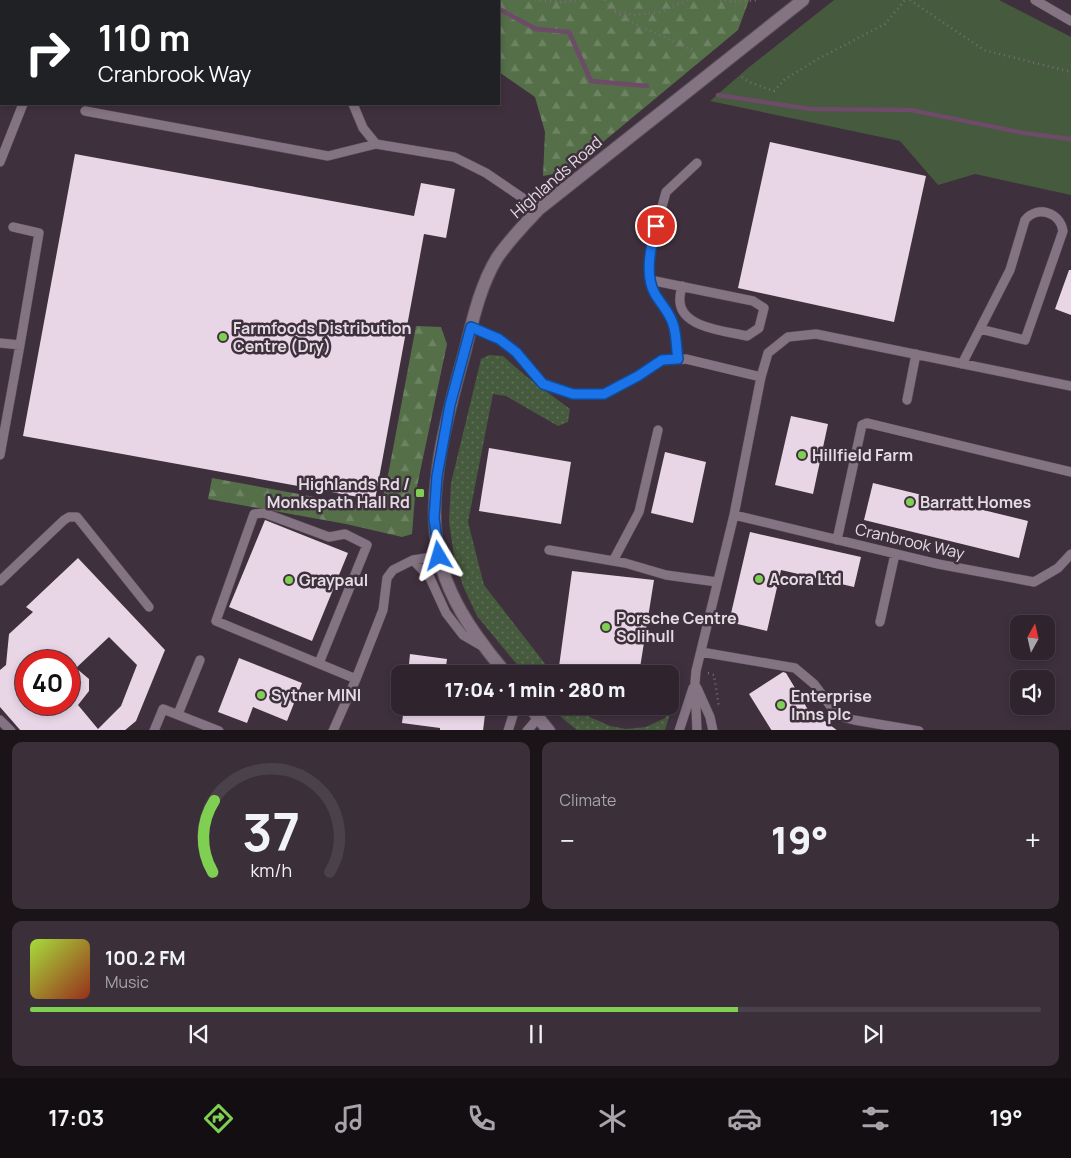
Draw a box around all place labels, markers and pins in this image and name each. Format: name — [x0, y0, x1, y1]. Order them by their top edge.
pin — [635, 205, 677, 247]
place label: Farmfoods Distribution Centre (Dry) — [233, 317, 412, 357]
marker: Farmfoods Distribution Centre (Dry) — [217, 331, 229, 343]
place label: Hillfield Farm — [812, 444, 913, 466]
marker: Hillfield Farm — [796, 449, 808, 461]
place label: Highlands Rd / Monkspath Hall Rd — [267, 473, 410, 513]
marker: Highlands Rd / Monkspath Hall Rd — [414, 487, 426, 499]
place label: Barratt Homes — [920, 491, 1032, 513]
marker: Barratt Homes — [904, 496, 916, 508]
place label: Acora Ltd — [769, 568, 842, 590]
place label: Graypaul — [299, 569, 368, 591]
marker: Acora Ltd — [753, 573, 765, 585]
marker: Graypaul — [283, 574, 295, 586]
place label: Porsche Centre Solihull — [616, 607, 737, 647]
marker: Porsche Centre Solihull — [600, 621, 612, 633]
place label: Sytner MINI — [271, 684, 361, 706]
place label: Enterprise Inns plc — [791, 685, 872, 725]
marker: Sytner MINI — [255, 689, 267, 701]
marker: Enterprise Inns plc — [775, 699, 787, 711]

